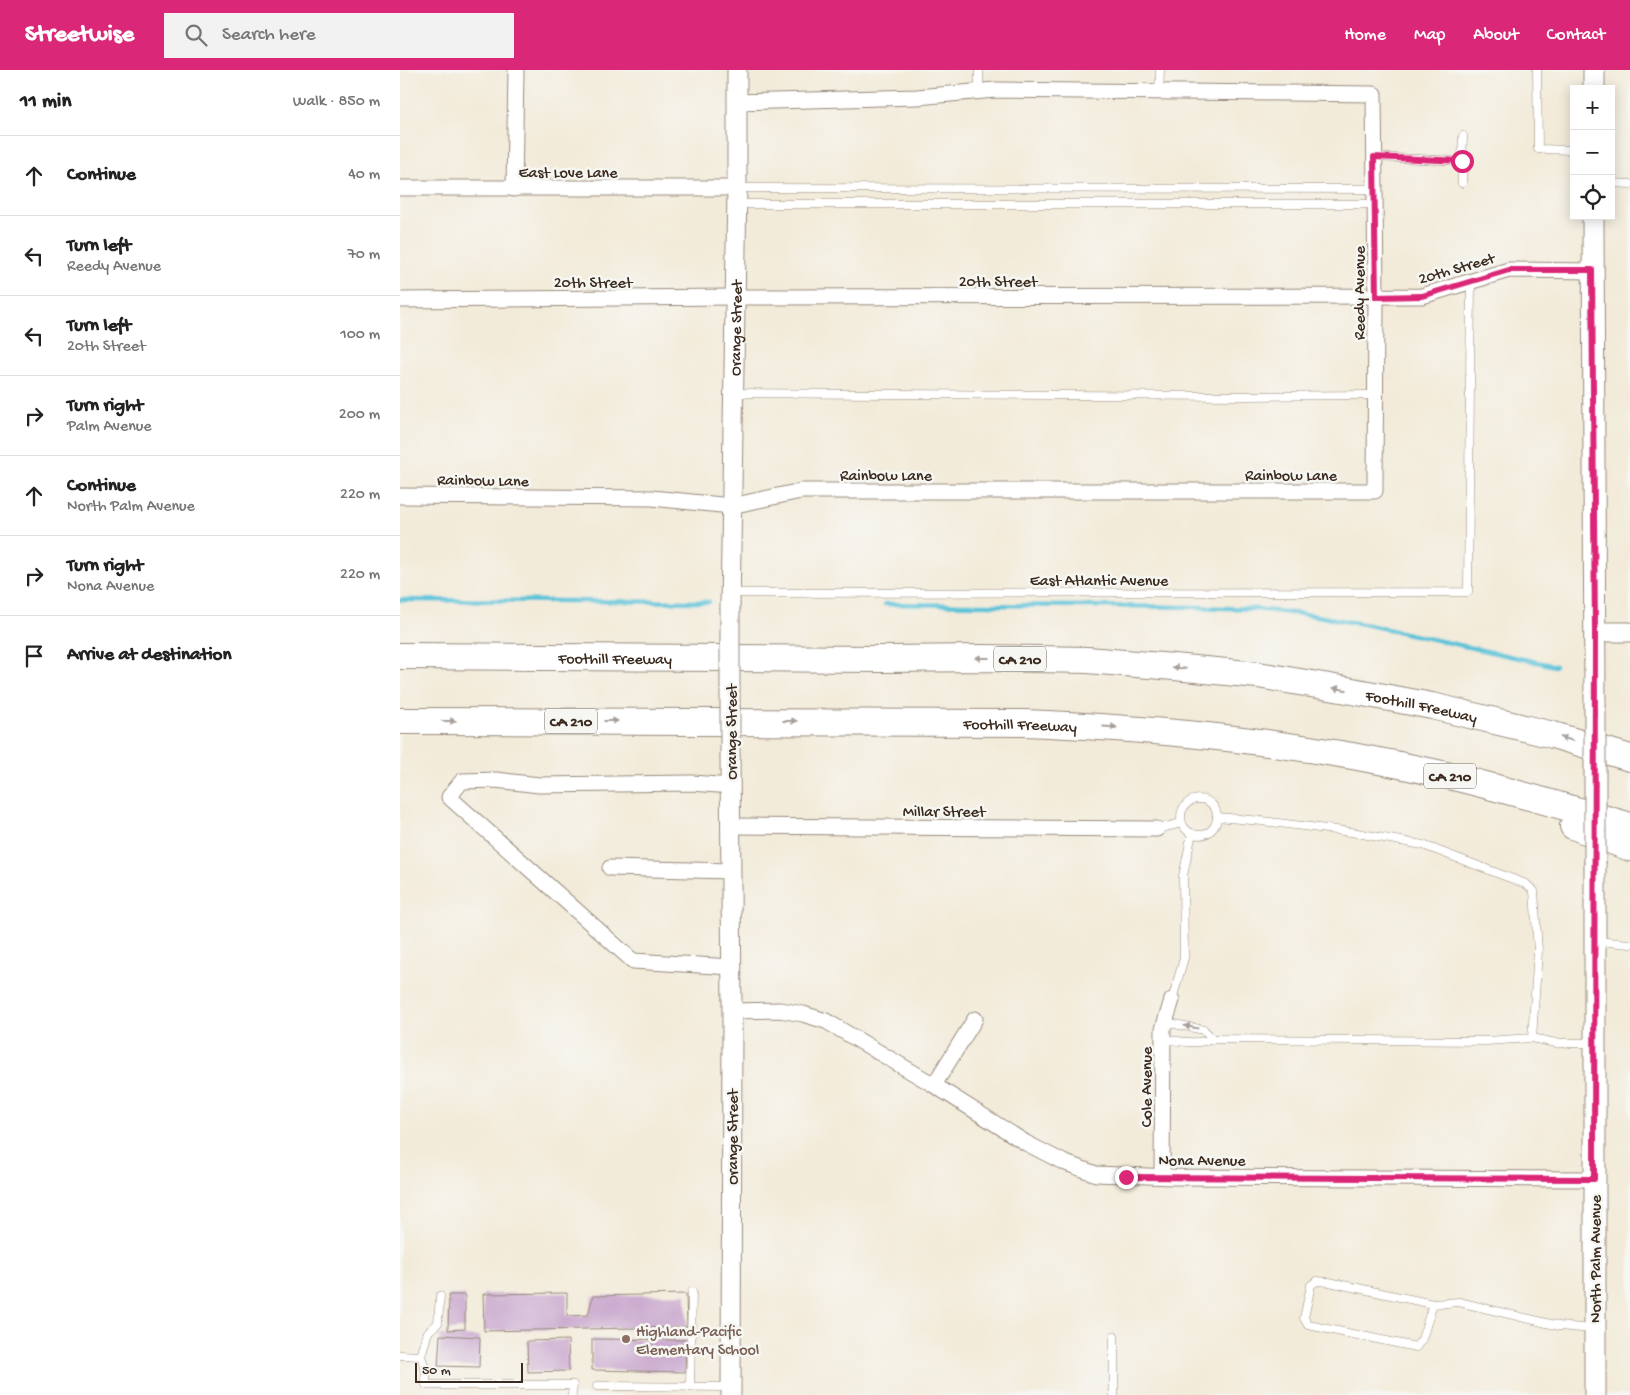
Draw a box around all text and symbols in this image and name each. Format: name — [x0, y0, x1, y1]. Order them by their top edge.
search box — [164, 13, 514, 58]
text: Streetwise — [25, 21, 134, 50]
icon: search — [182, 21, 210, 49]
text: Search here — [222, 24, 316, 47]
text: Home — [1344, 25, 1386, 46]
text: Map — [1414, 25, 1445, 46]
text: About — [1473, 25, 1519, 46]
text: Contact — [1547, 25, 1605, 46]
map controls — [1570, 85, 1615, 220]
button: + — [1570, 85, 1615, 130]
text: 11 min — [20, 90, 71, 115]
text: Walk · 850 m — [293, 93, 380, 112]
button: − — [1570, 130, 1615, 175]
route start — [1451, 150, 1474, 173]
icon: ahead — [20, 162, 48, 190]
text: Continue — [67, 164, 136, 187]
street label: East Love Lane — [519, 165, 618, 184]
text: 40 m — [348, 166, 380, 185]
button: locate — [1570, 175, 1615, 220]
text: Turn left — [67, 235, 131, 258]
icon: left — [20, 242, 48, 270]
street label: Reedy Avenue — [1352, 245, 1371, 340]
text: 70 m — [347, 246, 380, 265]
street label: 20th Street — [1417, 250, 1499, 290]
text: Reedy Avenue — [67, 258, 161, 277]
street label: 20th Street — [959, 274, 1039, 293]
street label: 20th Street — [554, 275, 634, 294]
street label: Orange Street — [728, 279, 748, 376]
text: Turn left — [67, 315, 131, 338]
icon: left — [20, 322, 48, 350]
text: 100 m — [340, 326, 380, 345]
text: 20th Street — [67, 338, 146, 357]
text: Turn right — [67, 395, 143, 418]
icon: right — [20, 402, 48, 430]
text: 200 m — [339, 406, 380, 425]
text: Palm Avenue — [67, 418, 152, 437]
street label: Rainbow Lane — [840, 468, 933, 487]
street label: Rainbow Lane — [1245, 468, 1338, 487]
street label: Rainbow Lane — [437, 472, 530, 493]
text: Continue — [67, 475, 136, 498]
icon: ahead — [20, 482, 48, 510]
text: 220 m — [340, 486, 380, 505]
text: North Palm Avenue — [67, 498, 195, 517]
text: Turn right — [67, 555, 143, 578]
icon: right — [20, 562, 48, 590]
text: 220 m — [340, 566, 380, 585]
street label: East Atlantic Avenue — [1030, 573, 1169, 592]
text: Nona Avenue — [67, 578, 154, 597]
icon: arrive — [20, 642, 48, 670]
text: Arrive at destination — [67, 644, 231, 667]
road number: CA 210 — [994, 646, 1046, 672]
street label: Foothill Freeway — [557, 651, 672, 671]
one-way arrow — [973, 654, 989, 662]
one-way arrow — [1170, 663, 1186, 671]
street label: Orange Street — [724, 683, 743, 780]
one-way arrow — [1331, 684, 1347, 692]
street label: Foothill Freeway — [1362, 687, 1479, 730]
road number: CA 210 — [545, 708, 597, 734]
one-way arrow — [441, 717, 457, 725]
one-way arrow — [603, 717, 619, 725]
one-way arrow — [783, 717, 799, 725]
street label: Foothill Freeway — [962, 717, 1077, 739]
one-way arrow — [1103, 723, 1119, 731]
one-way arrow — [1559, 735, 1574, 743]
road number: CA 210 — [1424, 764, 1476, 788]
street label: Millar Street — [903, 804, 987, 823]
one-way arrow — [1183, 1023, 1199, 1031]
street label: Cole Avenue — [1139, 1046, 1158, 1127]
street label: Orange Street — [725, 1088, 744, 1185]
street label: Nona Avenue — [1158, 1153, 1246, 1172]
route end — [1115, 1166, 1138, 1189]
street label: North Palm Avenue — [1588, 1194, 1607, 1323]
place label: Highland-Pacific Elementary School — [636, 1324, 759, 1361]
marker: Highland-Pacific Elementary School — [620, 1333, 632, 1345]
scale bar — [415, 1360, 522, 1383]
text: 50 m — [422, 1363, 451, 1380]

